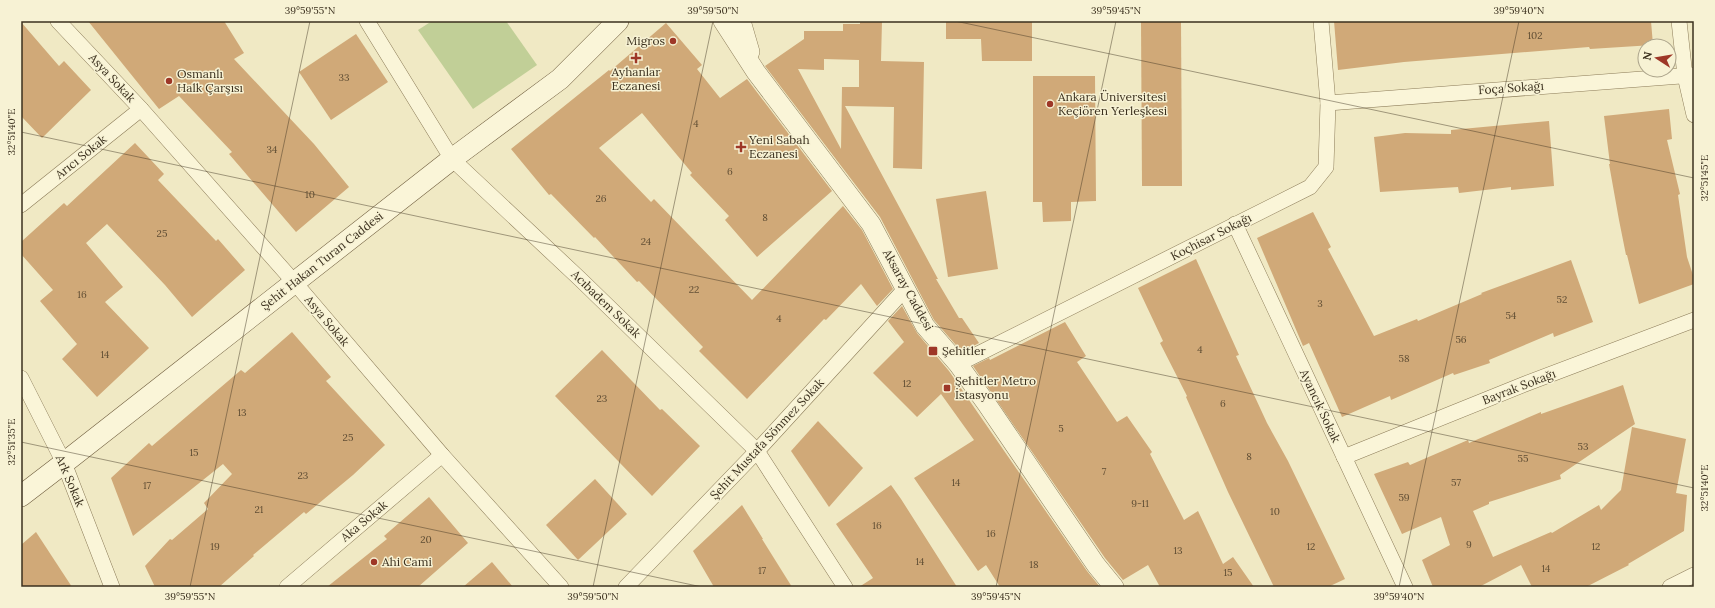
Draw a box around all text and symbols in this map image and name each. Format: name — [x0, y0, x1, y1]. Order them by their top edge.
text: 39°59'55"N — [285, 4, 336, 17]
text: 39°59'50"N — [687, 4, 739, 17]
text: 39°59'45"N — [1091, 4, 1141, 17]
text: 39°59'40"N — [1494, 4, 1545, 17]
house number: 102 — [1527, 29, 1543, 42]
place label: Migros — [626, 33, 665, 48]
marker: Migros — [668, 36, 678, 46]
north arrow — [1637, 38, 1677, 78]
street label: Asya Sokak — [85, 49, 139, 106]
text: N — [1639, 50, 1655, 62]
marker: Ayhanlar Eczanesi — [631, 53, 641, 63]
place label: Ayhanlar Eczanesi — [611, 64, 661, 93]
place label: Osmanlı Halk Çarşısı — [177, 66, 243, 95]
house number: 33 — [338, 71, 350, 84]
marker: Osmanlı Halk Çarşısı — [164, 76, 174, 86]
street label: Foça Sokağı — [1478, 78, 1544, 97]
place label: Ankara Üniversitesi Keçiören Yerleşkesi — [1057, 89, 1167, 118]
marker: Ankara Üniversitesi Keçiören Yerleşkesi — [1045, 99, 1055, 109]
text: 32°51'40"E — [5, 108, 18, 156]
house number: 4 — [693, 117, 699, 130]
street label: Arıcı Sokak — [51, 131, 110, 183]
place label: Yeni Sabah Eczanesi — [748, 132, 810, 161]
marker: Yeni Sabah Eczanesi — [736, 142, 746, 152]
house number: 34 — [267, 143, 278, 156]
text: 32°51'45"E — [1698, 155, 1711, 201]
house number: 6 — [727, 165, 733, 178]
house number: 10 — [305, 188, 315, 201]
house number: 26 — [595, 192, 607, 205]
street label: Şehit Hakan Turan Caddesi — [258, 208, 386, 313]
street label: Koçhisar Sokağı — [1168, 210, 1254, 263]
house number: 8 — [762, 211, 768, 224]
house number: 25 — [157, 227, 167, 240]
house number: 24 — [641, 235, 652, 248]
street label: Aksaray Caddesi — [879, 246, 937, 333]
street label: Acıbadem Sokak — [568, 266, 645, 341]
house number: 22 — [689, 283, 699, 296]
house number: 16 — [77, 288, 87, 301]
street label: Asya Sokak — [301, 291, 353, 350]
house number: 52 — [1557, 293, 1567, 306]
house number: 3 — [1317, 297, 1323, 310]
house number: 54 — [1506, 309, 1517, 322]
house number: 4 — [776, 312, 782, 325]
house number: 56 — [1455, 333, 1467, 346]
place label: Şehitler — [942, 343, 986, 358]
house number: 4 — [1197, 343, 1203, 356]
marker: Şehitler — [927, 345, 939, 357]
house number: 14 — [100, 348, 110, 361]
house number: 58 — [1398, 352, 1410, 365]
street label: Ayancık Sokak — [1296, 366, 1344, 445]
street label: Bayrak Sokağı — [1480, 366, 1558, 407]
place label: Şehitler Metro İstasyonu — [955, 373, 1036, 402]
street label: Şehit Mustafa Sönmez Sokak — [706, 374, 827, 502]
house number: 12 — [902, 377, 912, 390]
marker: Şehitler Metro İstasyonu — [942, 383, 952, 393]
house number: 23 — [597, 392, 608, 405]
house number: 6 — [1220, 397, 1226, 410]
house number: 13 — [237, 406, 247, 419]
text: 32°51'35"E — [5, 419, 18, 465]
house number: 5 — [1058, 422, 1064, 435]
house number: 25 — [343, 431, 353, 444]
house number: 53 — [1577, 440, 1589, 453]
house number: 15 — [189, 446, 199, 459]
house number: 8 — [1246, 450, 1252, 463]
street label: Ark Sokak — [52, 452, 88, 510]
house number: 55 — [1518, 452, 1528, 465]
text: 32°51'40"E — [1698, 464, 1711, 512]
house number: 7 — [1102, 465, 1107, 478]
house number: 23 — [298, 469, 309, 482]
house number: 14 — [951, 476, 961, 489]
house number: 57 — [1451, 476, 1461, 489]
house number: 17 — [143, 479, 152, 492]
house number: 59 — [1398, 491, 1410, 504]
street label: Aka Sokak — [337, 496, 390, 545]
house number: 9-11 — [1131, 497, 1149, 510]
house number: 21 — [254, 503, 264, 516]
house number: 10 — [1270, 505, 1280, 518]
house number: 16 — [872, 519, 882, 532]
house number: 16 — [986, 527, 996, 540]
house number: 20 — [420, 533, 432, 546]
house number: 9 — [1466, 538, 1472, 551]
house number: 19 — [210, 540, 220, 553]
house number: 12 — [1306, 540, 1316, 553]
house number: 12 — [1591, 540, 1601, 553]
house number: 13 — [1173, 544, 1183, 557]
place label: Ahi Cami — [381, 554, 432, 569]
house number: 14 — [915, 555, 925, 568]
marker: Ahi Cami — [369, 557, 379, 567]
house number: 18 — [1029, 558, 1039, 571]
house number: 14 — [1541, 562, 1551, 575]
house number: 17 — [758, 564, 767, 577]
house number: 15 — [1223, 566, 1233, 579]
text: 39°59'55"N — [165, 590, 216, 603]
text: 39°59'50"N — [567, 590, 619, 603]
text: 39°59'45"N — [971, 590, 1021, 603]
text: 39°59'40"N — [1374, 590, 1425, 603]

